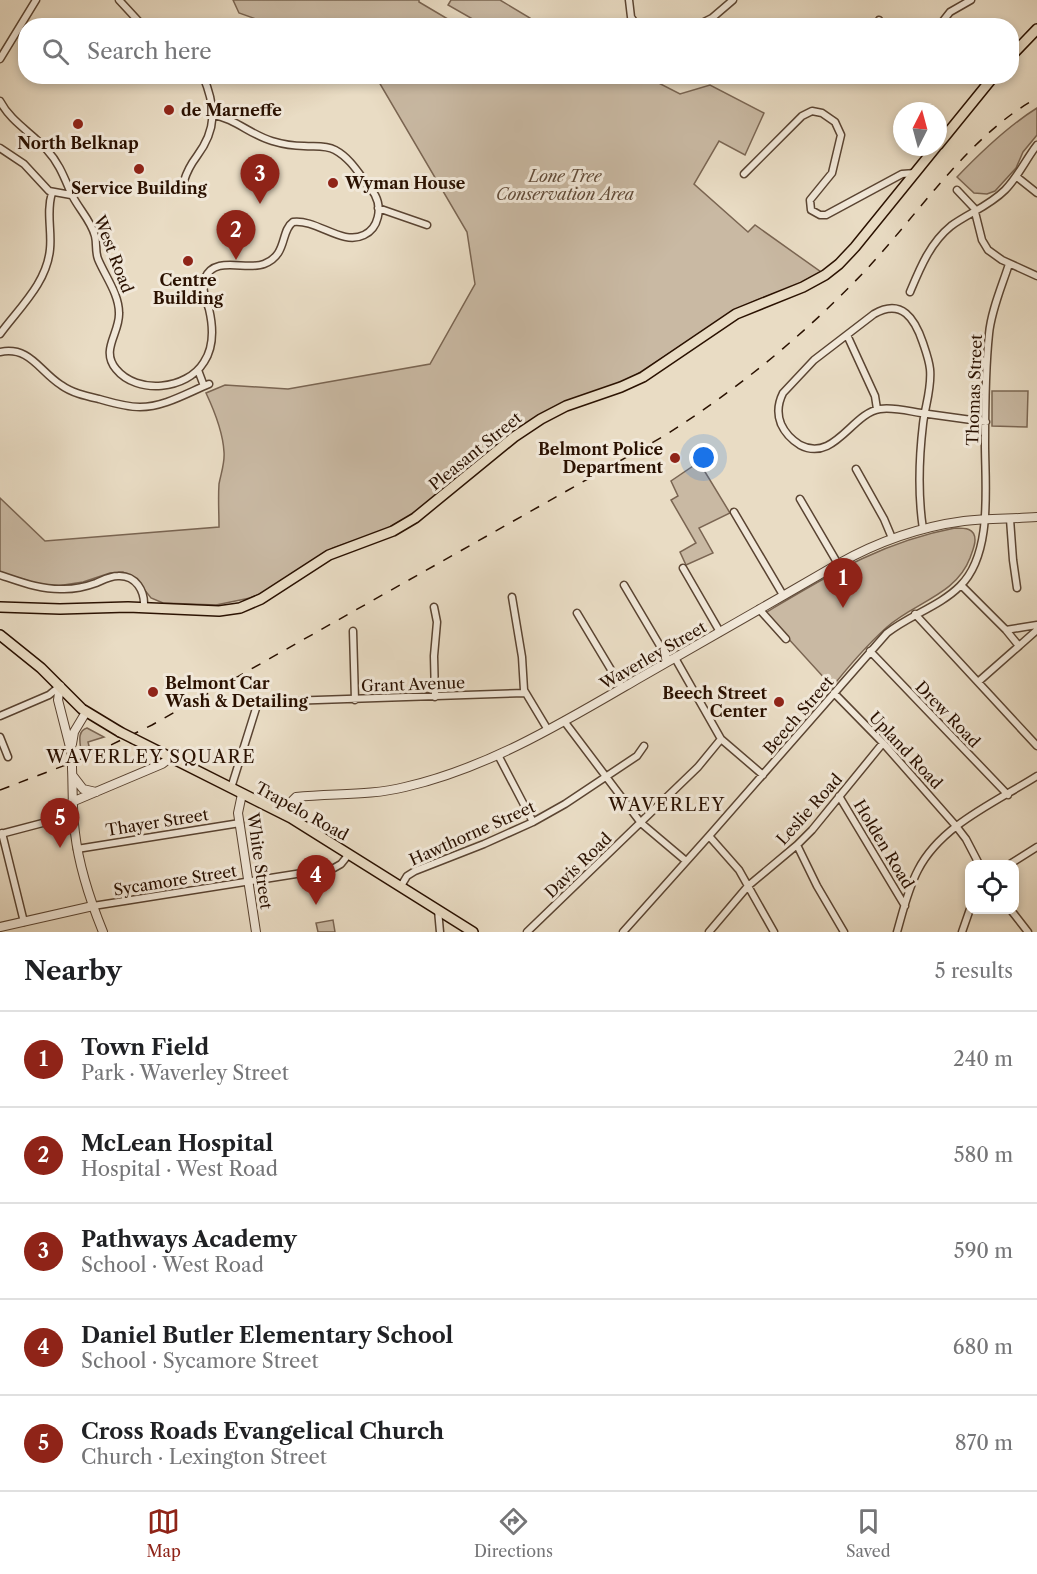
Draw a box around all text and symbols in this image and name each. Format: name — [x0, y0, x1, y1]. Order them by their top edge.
search box — [18, 18, 1019, 84]
icon: search — [39, 35, 72, 68]
text: Search here — [87, 38, 212, 65]
place label: de Marneffe — [181, 100, 282, 120]
north arrow — [893, 102, 947, 156]
marker: de Marneffe — [162, 103, 176, 117]
marker: North Belknap — [71, 117, 85, 131]
place label: North Belknap — [17, 133, 139, 153]
pin: 3 — [240, 154, 280, 204]
marker: Service Building — [132, 162, 146, 176]
park label: Lone Tree Conservation Area — [496, 166, 634, 204]
place label: Wyman House — [344, 173, 466, 193]
marker: Wyman House — [326, 176, 340, 190]
place label: Service Building — [71, 178, 208, 198]
pin: 2 — [216, 210, 256, 260]
street label: West Road — [90, 211, 138, 296]
marker: Centre Building — [181, 254, 195, 268]
place label: Centre Building — [153, 270, 224, 308]
street label: Thomas Street — [962, 333, 986, 446]
street label: Pleasant Street — [425, 407, 526, 494]
place label: Belmont Police Department — [538, 439, 664, 477]
your location — [689, 443, 718, 472]
marker: Belmont Police Department — [668, 451, 682, 465]
pin: 1 — [824, 558, 862, 608]
street label: Waverley Street — [595, 616, 710, 694]
street label: Grant Avenue — [361, 672, 465, 696]
street label: Beech Street — [759, 672, 838, 758]
place label: Belmont Car Wash & Detailing — [164, 673, 309, 711]
street label: Drew Road — [911, 677, 985, 752]
place label: Beech Street Center — [662, 683, 768, 721]
marker: Belmont Car Wash & Detailing — [146, 685, 160, 699]
marker: Beech Street Center — [772, 695, 786, 709]
street label: Upland Road — [865, 707, 947, 793]
district label: WAVERLEY SQUARE — [45, 746, 256, 768]
street label: Leslie Road — [772, 769, 846, 849]
street label: Trapelo Road — [252, 777, 352, 845]
district label: WAVERLEY — [607, 794, 726, 816]
street label: Hawthorne Street — [406, 796, 538, 870]
street label: Holden Road — [850, 796, 919, 892]
pin: 5 — [40, 798, 80, 848]
street label: Thayer Street — [104, 804, 210, 840]
street label: White Street — [243, 811, 277, 911]
street label: Davis Road — [540, 828, 616, 902]
pin: 4 — [296, 856, 336, 905]
street label: Sycamore Street — [112, 860, 238, 900]
map controls — [965, 860, 1019, 914]
button: locate — [965, 860, 1019, 914]
text: Nearby — [24, 955, 122, 987]
text: 5 results — [935, 959, 1013, 983]
text: Town Field — [81, 1034, 209, 1061]
text: 1 — [39, 1047, 48, 1071]
text: 240 m — [953, 1047, 1013, 1071]
text: Park · Waverley Street — [81, 1061, 289, 1085]
text: McLean Hospital — [81, 1130, 273, 1157]
text: 2 — [38, 1143, 49, 1167]
text: 580 m — [954, 1143, 1013, 1167]
text: Hospital · West Road — [81, 1157, 278, 1181]
text: Pathways Academy — [81, 1226, 297, 1253]
text: 3 — [38, 1239, 49, 1263]
text: 590 m — [954, 1239, 1013, 1263]
text: School · West Road — [81, 1253, 264, 1277]
text: Daniel Butler Elementary School — [81, 1322, 453, 1349]
text: 4 — [38, 1335, 49, 1359]
text: 680 m — [953, 1335, 1013, 1359]
text: School · Sycamore Street — [81, 1349, 318, 1373]
text: Cross Roads Evangelical Church — [81, 1418, 444, 1445]
text: 5 — [38, 1431, 49, 1455]
text: 870 m — [955, 1431, 1013, 1455]
text: Church · Lexington Street — [81, 1445, 327, 1469]
tab: Map — [147, 1505, 181, 1561]
tab: Directions — [474, 1505, 553, 1561]
tab: Saved — [846, 1505, 890, 1561]

